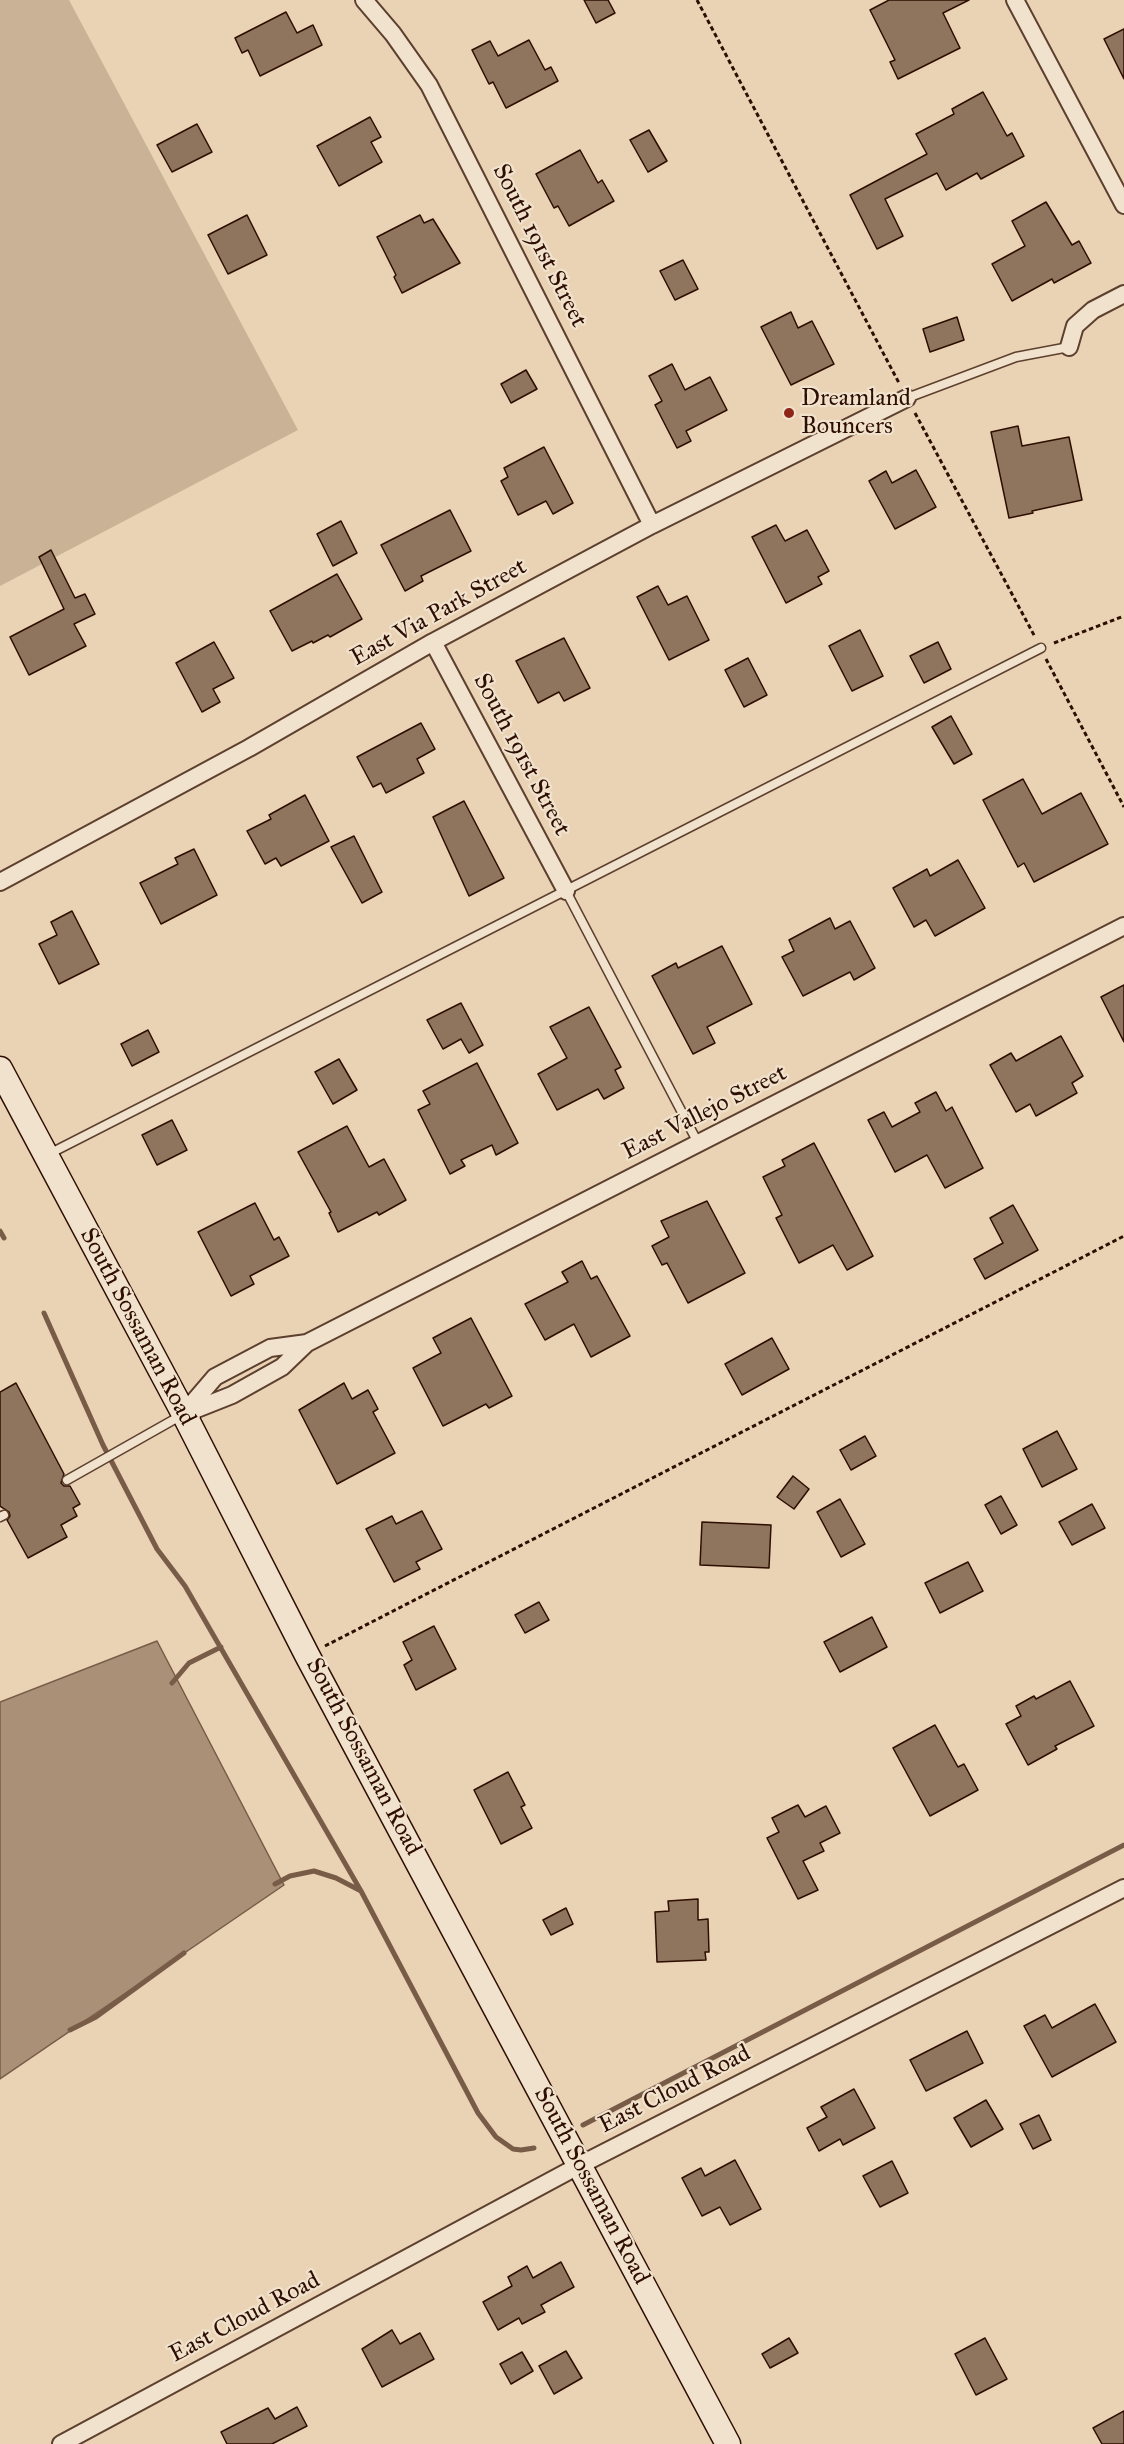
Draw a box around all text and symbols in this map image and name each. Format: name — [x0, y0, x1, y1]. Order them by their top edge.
street label: South 191st Street — [485, 160, 593, 332]
place label: Dreamland Bouncers — [801, 385, 911, 441]
marker: Dreamland Bouncers — [782, 406, 796, 420]
street label: East Via Park Street — [346, 553, 532, 673]
street label: South 191st Street — [466, 669, 576, 841]
street label: East Vallejo Street — [618, 1059, 792, 1167]
street label: South Sossaman Road — [73, 1223, 201, 1431]
street label: South Sossaman Road — [299, 1653, 427, 1861]
street label: East Cloud Road — [595, 2040, 755, 2140]
street label: South Sossaman Road — [527, 2082, 655, 2290]
street label: East Cloud Road — [165, 2266, 325, 2370]

